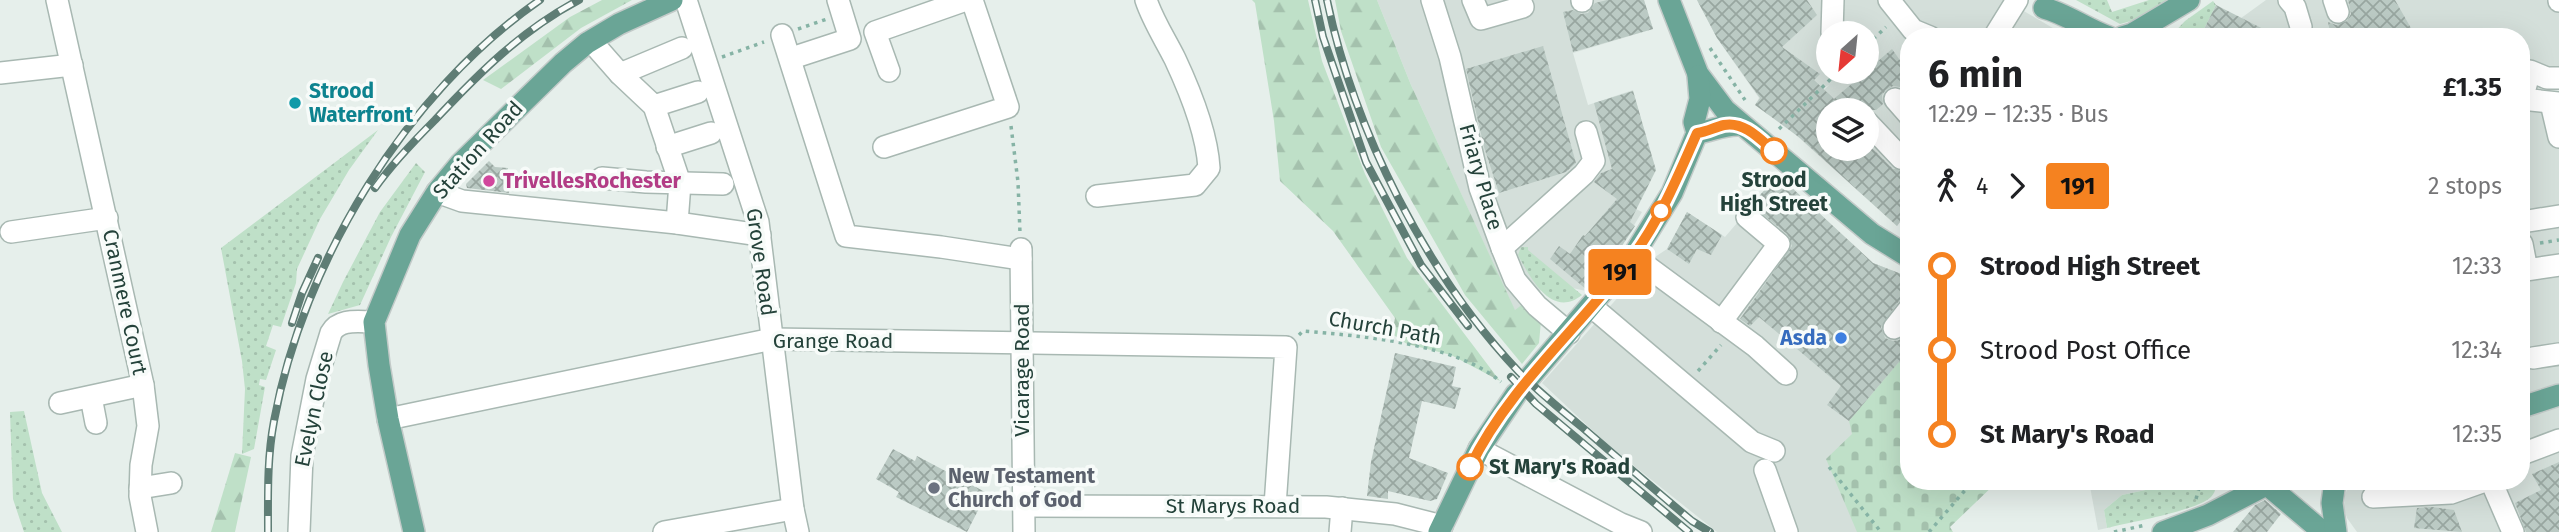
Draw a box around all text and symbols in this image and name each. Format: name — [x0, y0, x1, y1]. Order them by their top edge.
north arrow — [1816, 21, 1880, 84]
map controls — [1816, 21, 1879, 161]
text: 6 min — [1928, 51, 2023, 97]
text: £1.35 — [2443, 72, 2502, 103]
place label: Strood Waterfront — [309, 78, 414, 128]
marker: Strood Waterfront — [287, 95, 303, 111]
street label: Station Road — [427, 96, 529, 204]
button: layers — [1816, 98, 1879, 161]
text: 12:29 – 12:35 · Bus — [1928, 100, 2108, 128]
street label: Friary Place — [1453, 121, 1509, 233]
marker: Strood High Street — [1761, 138, 1787, 164]
place label: Strood High Street — [1720, 167, 1829, 217]
icon: walk — [1928, 167, 1966, 205]
icon: forward — [1998, 167, 2036, 205]
place label: TrivellesRochester — [503, 168, 681, 194]
text: 4 — [1976, 172, 1988, 200]
text: 191 — [2060, 172, 2095, 200]
text: 2 stops — [2428, 172, 2502, 200]
marker: TrivellesRochester — [481, 173, 497, 189]
unlabelled marker — [1651, 201, 1671, 221]
street label: Grove Road — [741, 206, 781, 318]
street label: Cranmere Court — [97, 227, 153, 377]
line badge: 191 — [1580, 249, 1660, 295]
text: Strood High Street — [1980, 251, 2200, 282]
text: 12:33 — [2452, 252, 2502, 280]
text: 191 — [1602, 258, 1638, 286]
street label: Vicarage Road — [1009, 303, 1035, 437]
street label: Church Path — [1327, 305, 1443, 351]
place label: Asda — [1779, 325, 1827, 351]
street label: Grange Road — [773, 328, 893, 354]
marker: Asda — [1833, 330, 1849, 346]
text: Strood Post Office — [1980, 335, 2191, 366]
text: 12:34 — [2451, 336, 2502, 364]
street label: Evelyn Close — [289, 349, 339, 469]
text: St Mary's Road — [1980, 419, 2155, 450]
text: 12:35 — [2452, 420, 2502, 448]
marker: St Mary's Road — [1457, 454, 1483, 480]
place label: St Mary's Road — [1489, 454, 1630, 480]
place label: New Testament Church of God — [948, 463, 1096, 513]
marker: New Testament Church of God — [926, 480, 942, 496]
street label: St Marys Road — [1166, 493, 1300, 519]

